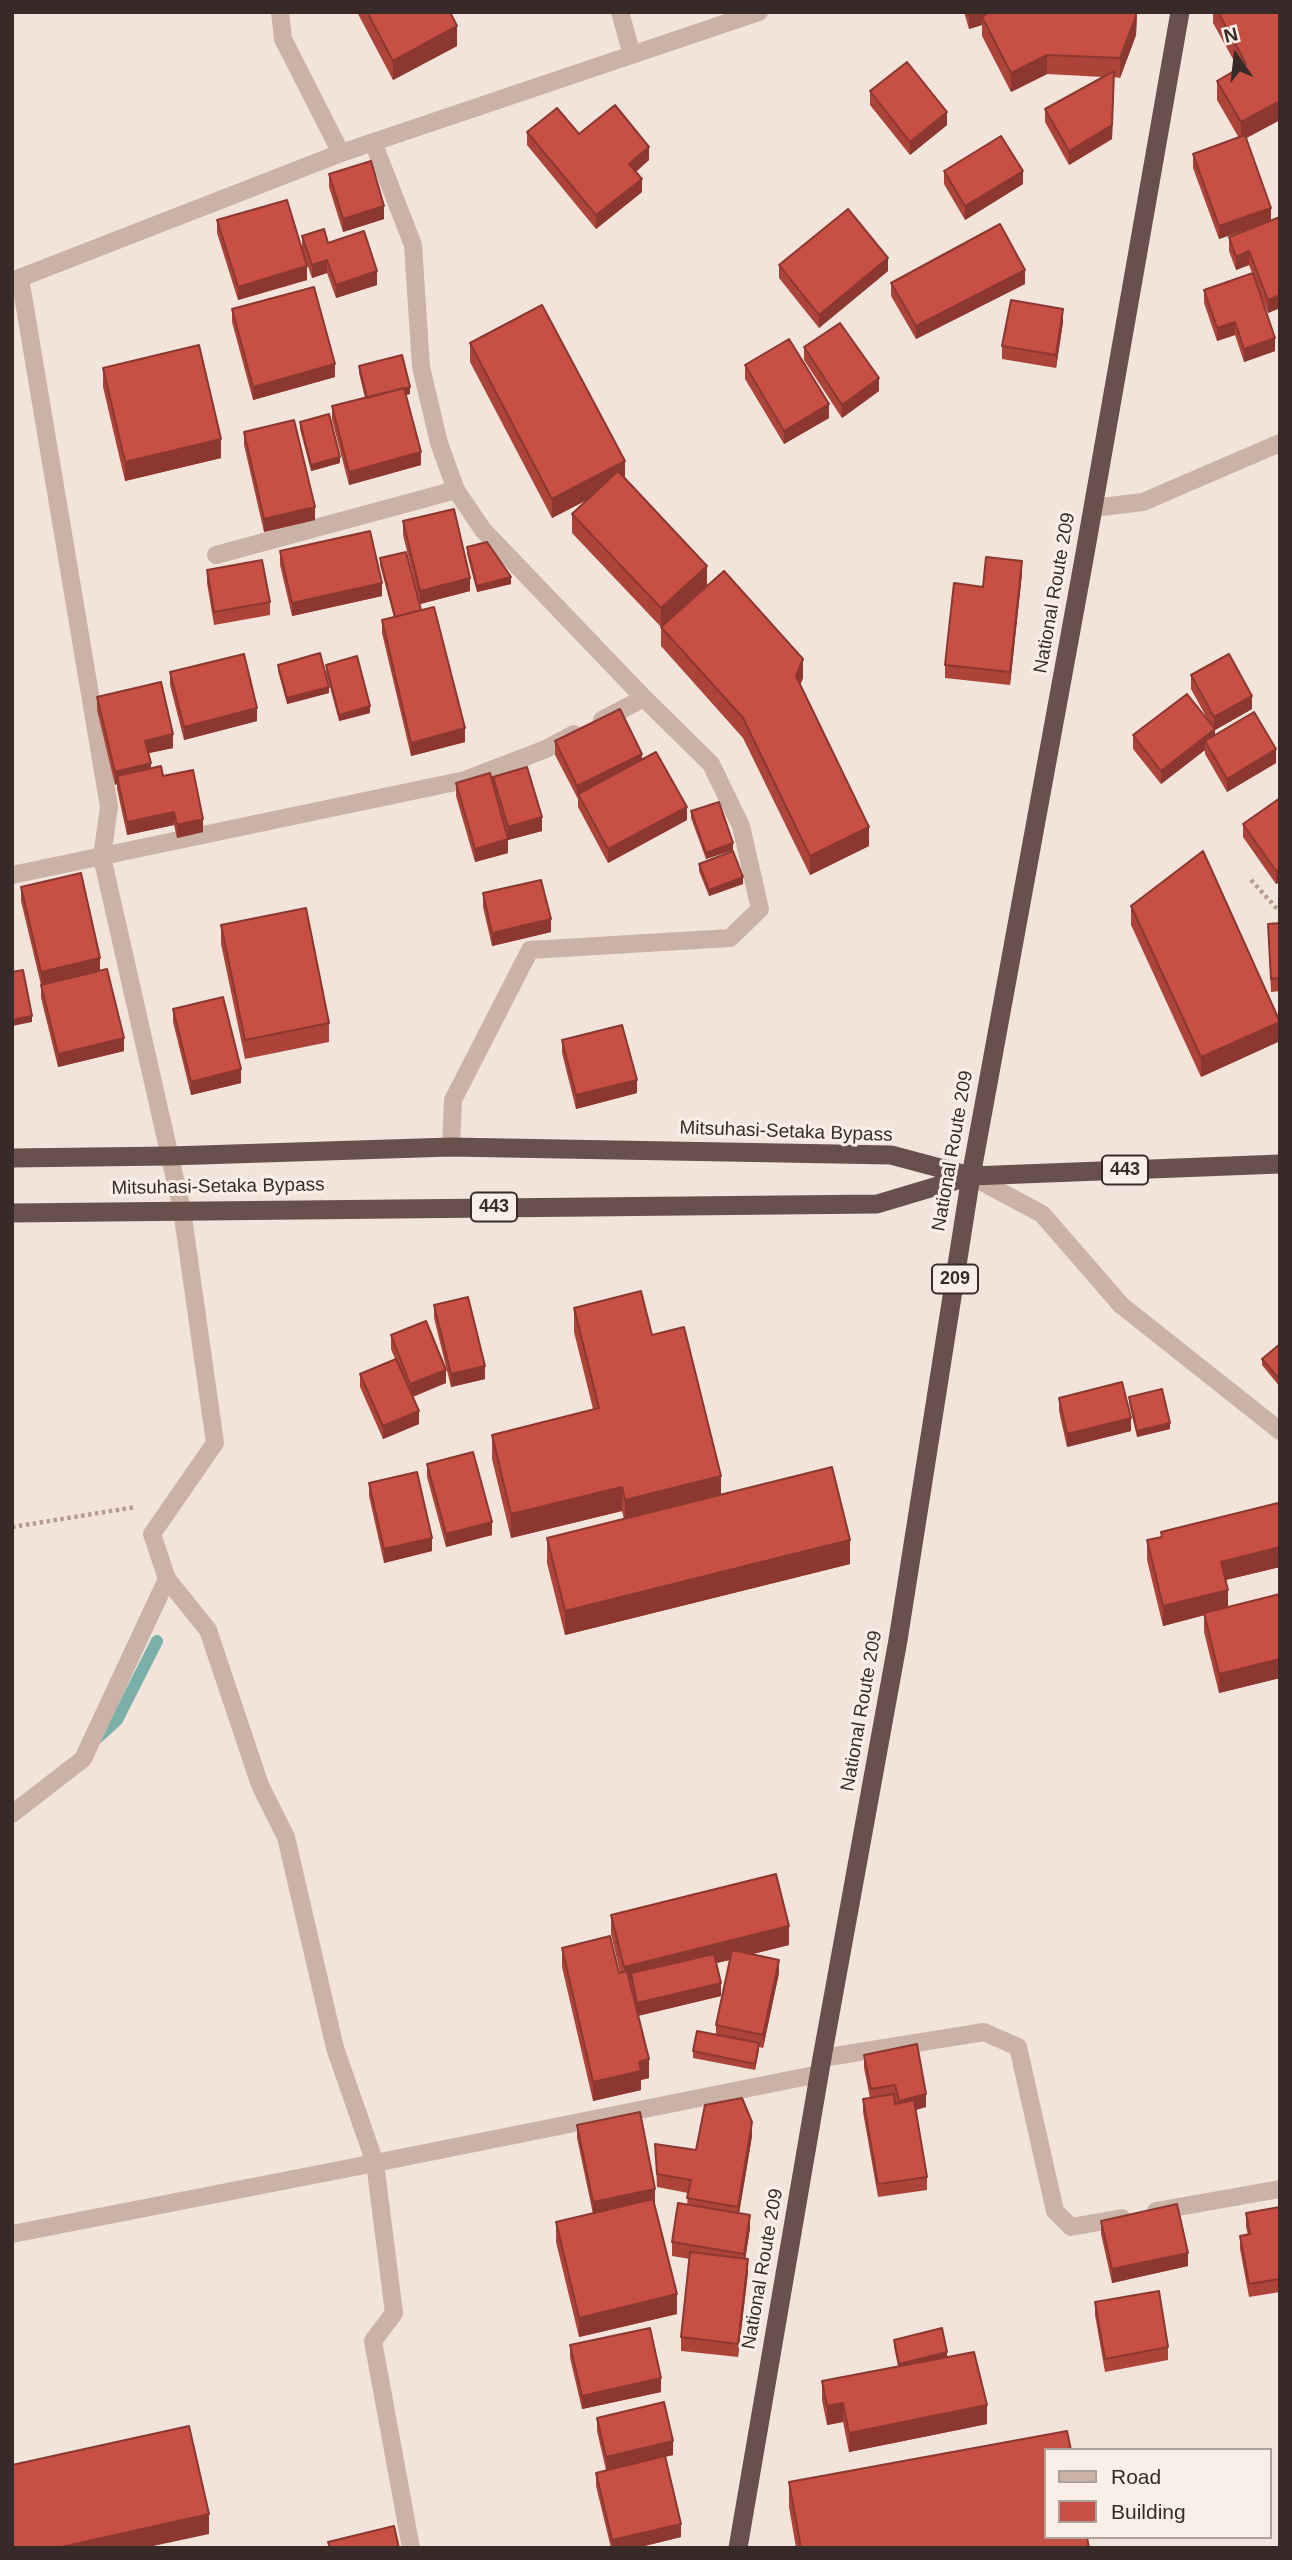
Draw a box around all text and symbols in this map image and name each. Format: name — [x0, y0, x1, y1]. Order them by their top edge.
north arrow — [1201, 21, 1271, 91]
text: N — [1222, 23, 1240, 47]
street label: National Route 209 — [1030, 511, 1080, 675]
street label: National Route 209 — [928, 1069, 978, 1233]
street label: Mitsuhasi-Setaka Bypass — [679, 1117, 893, 1147]
road number: 443 — [1102, 1156, 1148, 1184]
street label: Mitsuhasi-Setaka Bypass — [111, 1174, 325, 1200]
road number: 443 — [471, 1192, 517, 1222]
road number: 209 — [932, 1264, 978, 1294]
street label: National Route 209 — [837, 1629, 887, 1793]
street label: National Route 209 — [738, 2187, 788, 2351]
legend — [1044, 2448, 1271, 2539]
text: Road — [1111, 2465, 1161, 2488]
text: Building — [1111, 2500, 1186, 2523]

